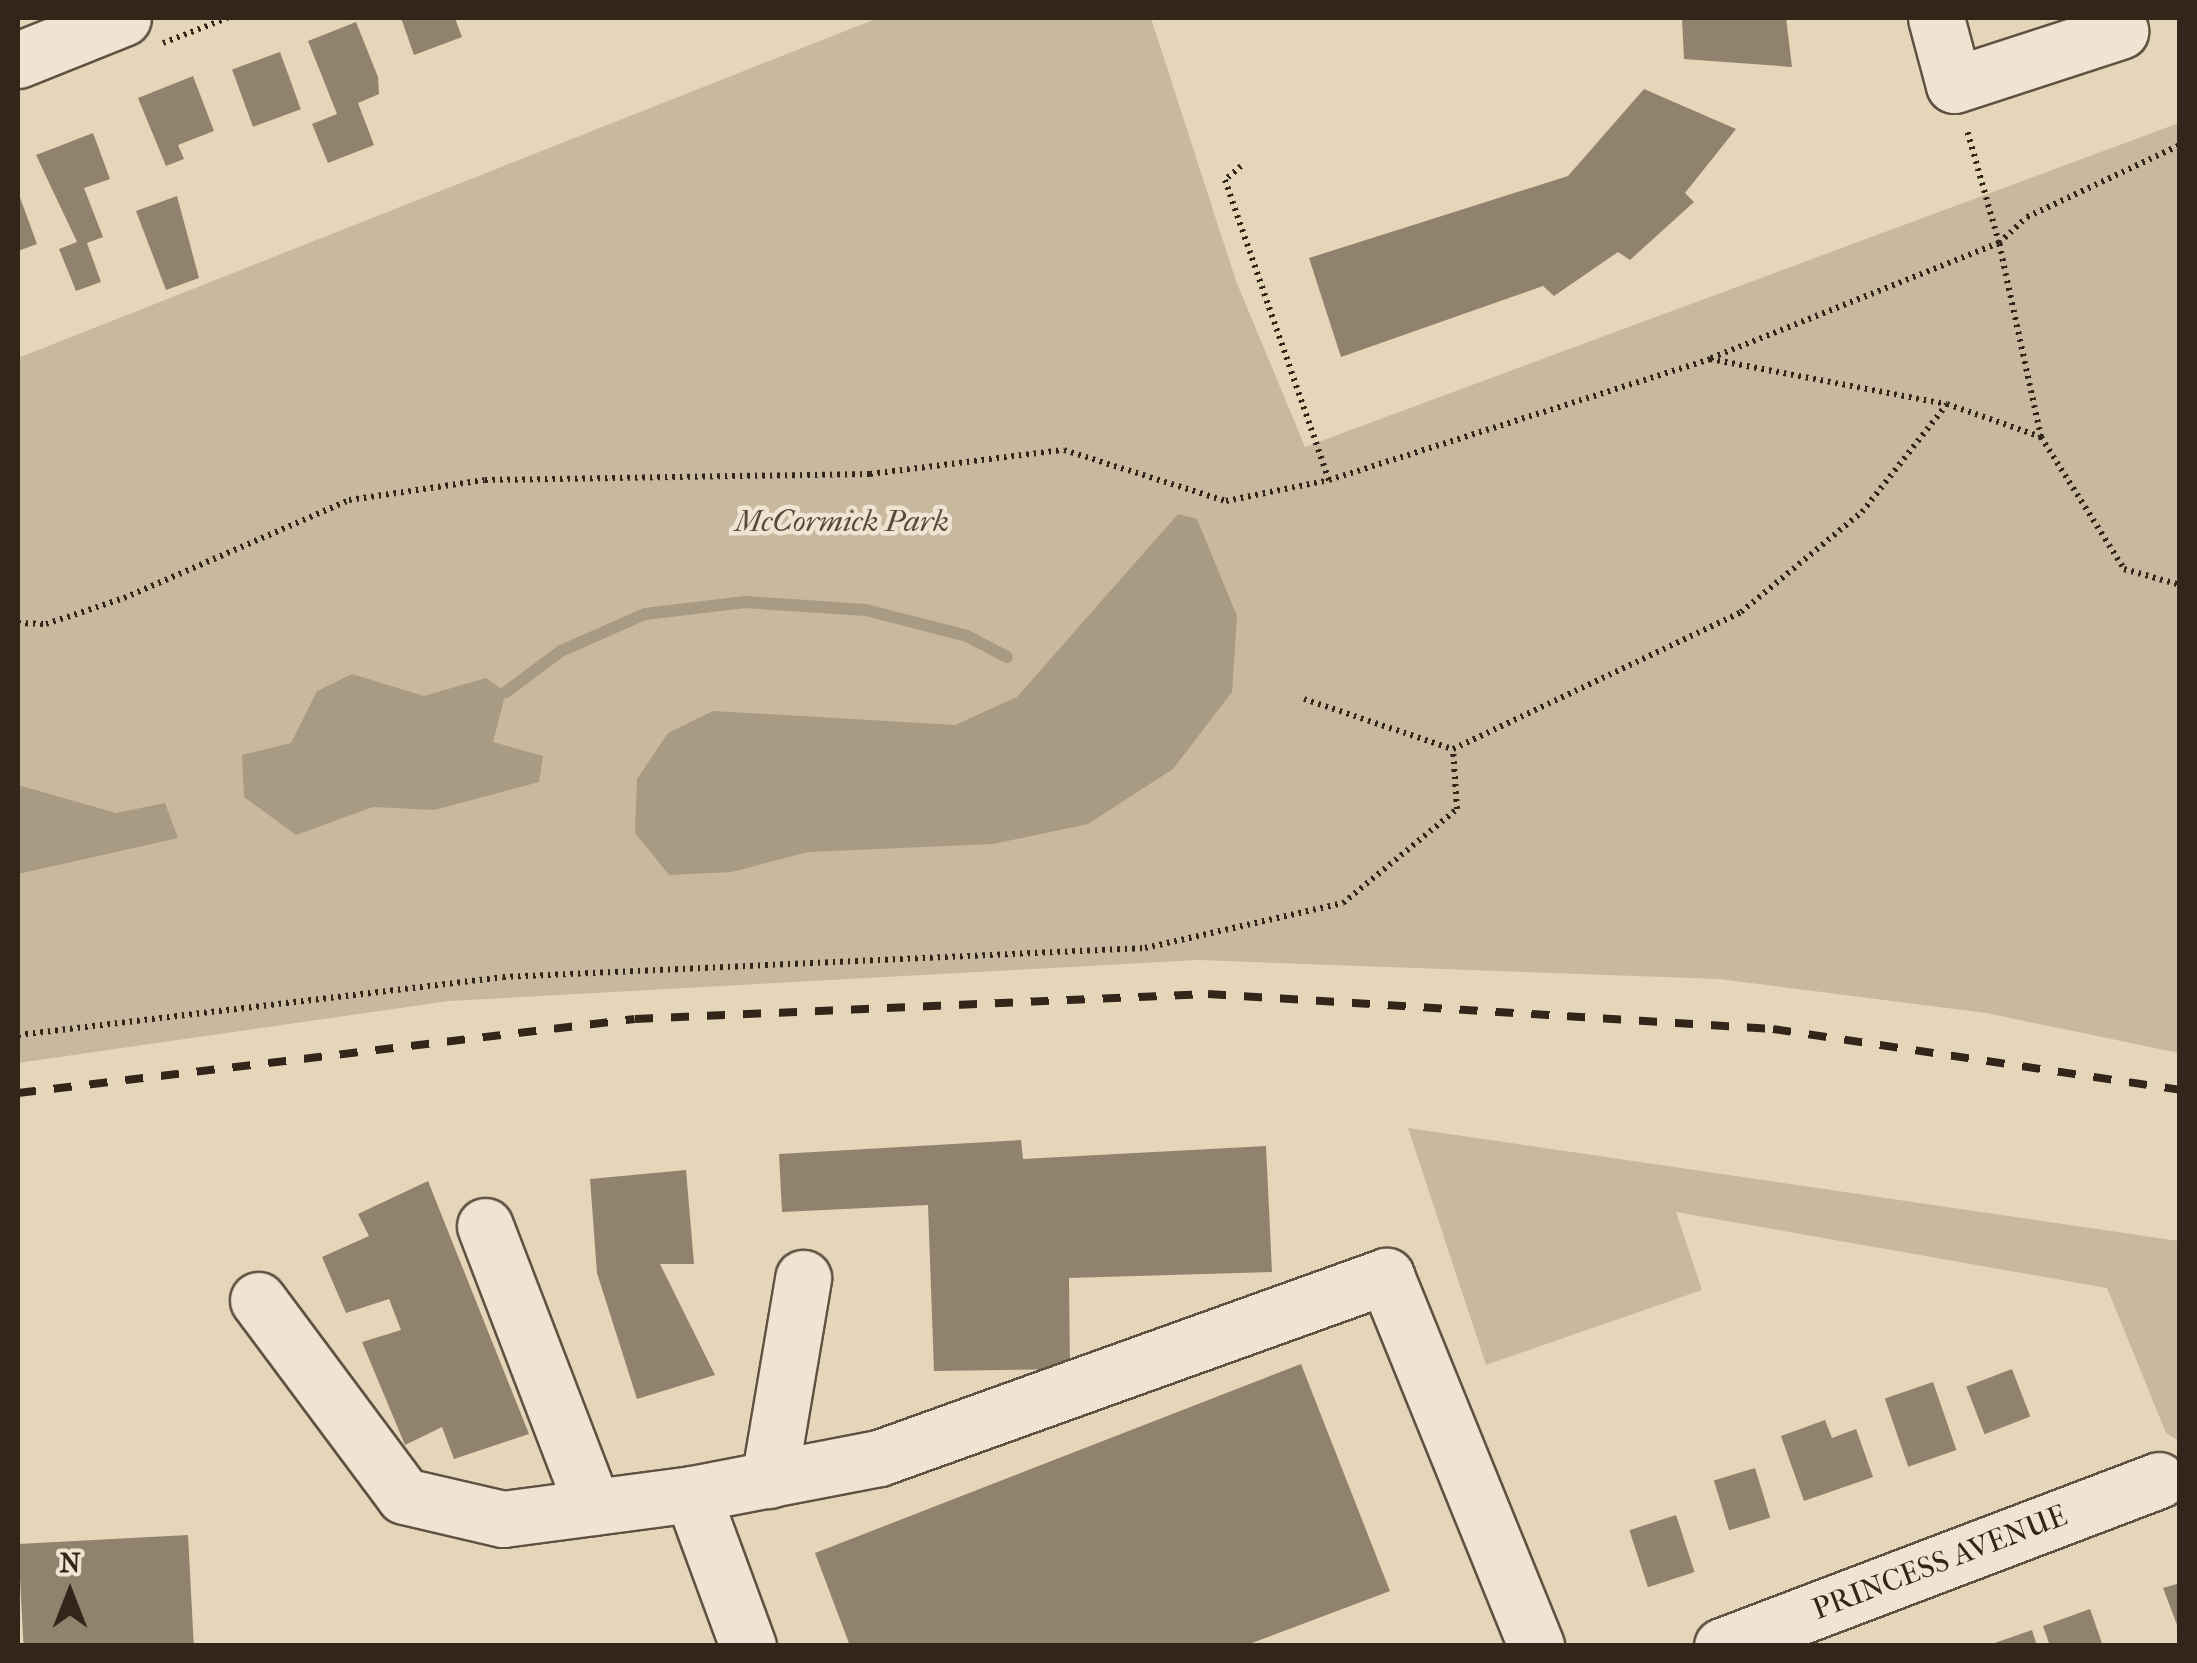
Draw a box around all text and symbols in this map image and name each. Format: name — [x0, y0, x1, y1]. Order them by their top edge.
park label: McCormick Park — [735, 504, 949, 540]
street label: PRINCESS AVENUE — [1808, 1498, 2072, 1628]
north arrow — [20, 1543, 120, 1643]
text: N — [59, 1546, 81, 1579]

